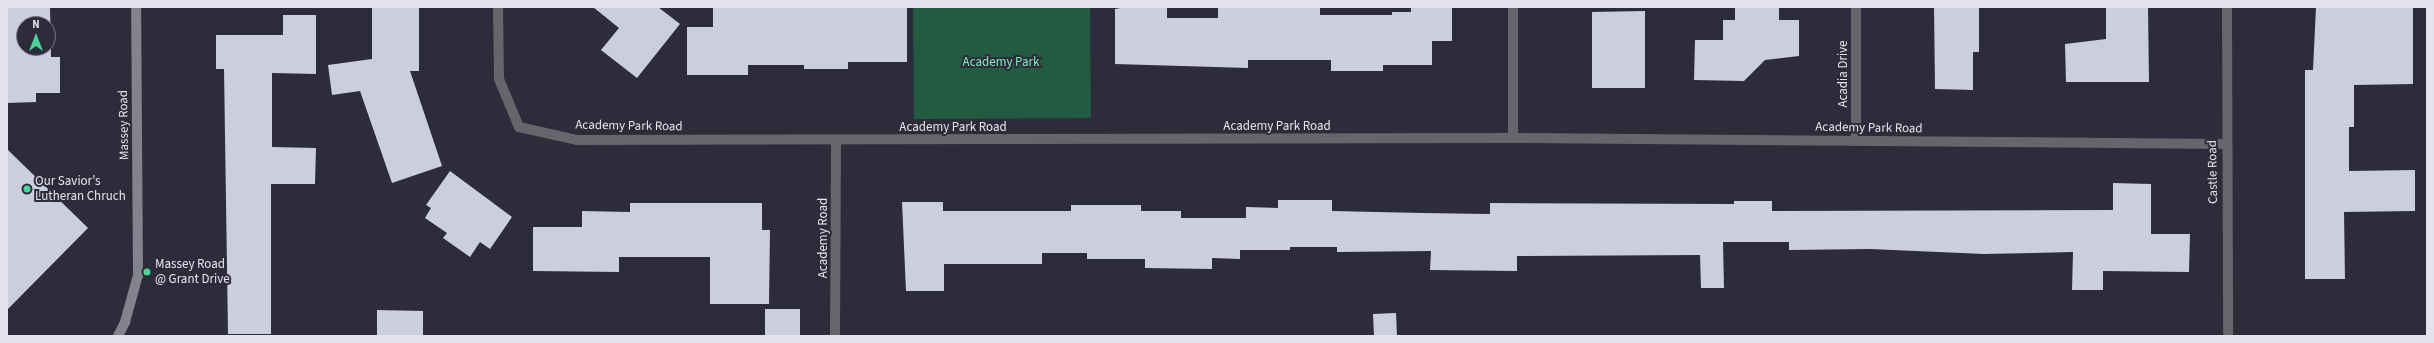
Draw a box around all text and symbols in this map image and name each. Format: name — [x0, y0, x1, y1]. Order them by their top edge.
north arrow — [16, 16, 56, 56]
text: N — [32, 17, 40, 32]
street label: Acadia Drive — [1835, 40, 1851, 108]
park label: Academy Park — [963, 54, 1039, 70]
street label: Massey Road — [116, 90, 132, 160]
street label: Academy Park Road — [575, 117, 683, 135]
street label: Academy Park Road — [1223, 118, 1331, 134]
street label: Academy Park Road — [899, 119, 1007, 135]
street label: Academy Park Road — [1815, 119, 1923, 137]
street label: Castle Road — [2205, 140, 2221, 204]
place label: Our Savior's Lutheran Chruch — [35, 174, 126, 205]
marker: Our Savior's Lutheran Chruch — [22, 184, 32, 194]
street label: Academy Road — [815, 198, 831, 278]
place label: Massey Road @ Grant Drive — [155, 257, 230, 288]
marker: Massey Road @ Grant Drive — [142, 267, 152, 277]

